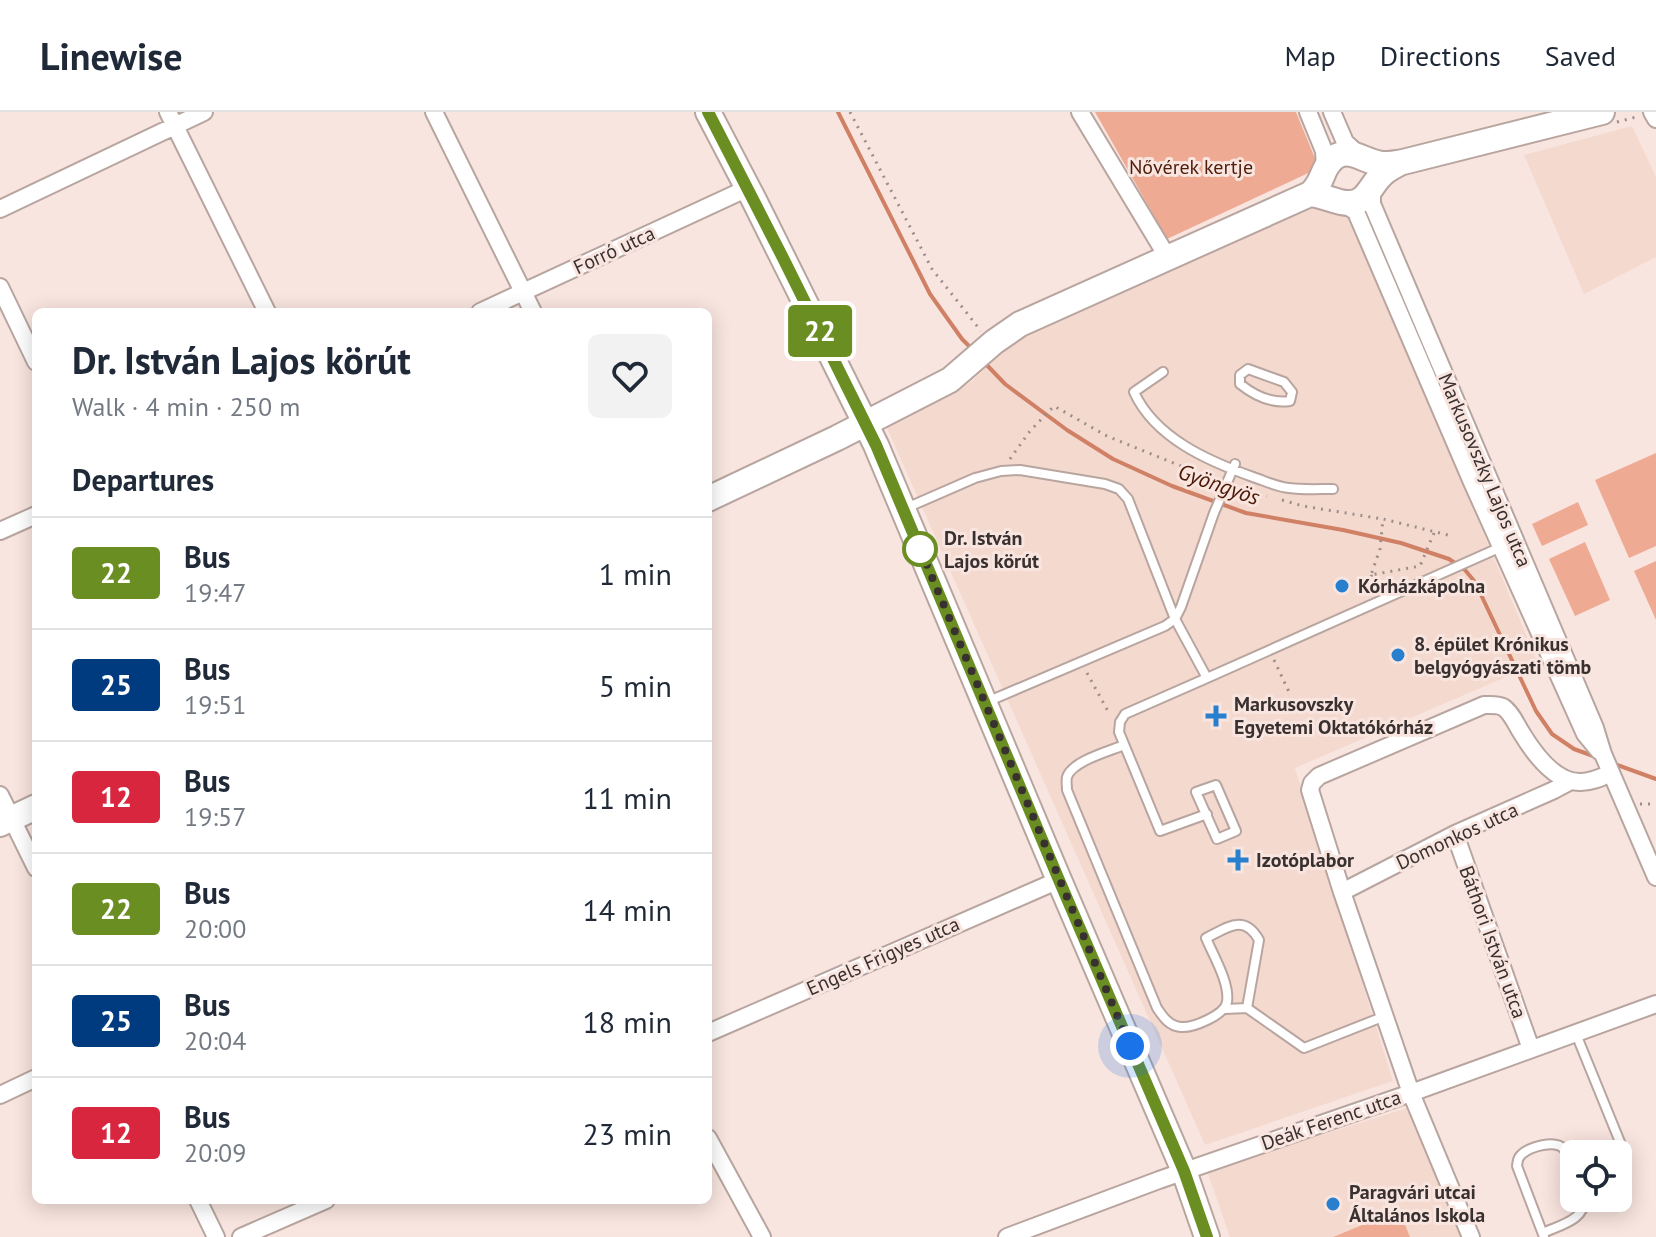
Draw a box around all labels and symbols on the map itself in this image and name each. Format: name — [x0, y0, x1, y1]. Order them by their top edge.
park label: Nővérek kertje — [1129, 154, 1253, 180]
street label: Forró utca — [569, 220, 659, 280]
line badge: 22 — [784, 305, 856, 357]
street label: Markusovszky Lajos utca — [1432, 369, 1538, 571]
water label: Gyöngyös — [1174, 457, 1264, 511]
place label: Dr. István Lajos körút — [944, 525, 1039, 574]
marker: Dr. István Lajos körút — [903, 532, 937, 566]
place label: Kórházkápolna — [1358, 573, 1485, 599]
marker: Kórházkápolna — [1333, 577, 1351, 595]
place label: 8. épület Krónikus belgyógyászati tömb — [1414, 631, 1591, 680]
marker: 8. épület Krónikus belgyógyászati tömb — [1389, 646, 1407, 664]
place label: Markusovszky Egyetemi Oktatókórház — [1234, 691, 1433, 740]
marker: Markusovszky Egyetemi Oktatókórház — [1205, 705, 1227, 727]
street label: Domonkos utca — [1392, 796, 1522, 876]
place label: Izotóplabor — [1256, 847, 1354, 873]
marker: Izotóplabor — [1227, 849, 1249, 871]
street label: Báthori István utca — [1453, 862, 1533, 1022]
street label: Engels Frigyes utca — [802, 911, 964, 1001]
your location — [1110, 1026, 1150, 1066]
street label: Deák Ferenc utca — [1258, 1084, 1404, 1156]
place label: Paragvári utcai Általános Iskola — [1349, 1179, 1485, 1228]
marker: Paragvári utcai Általános Iskola — [1324, 1195, 1342, 1213]

